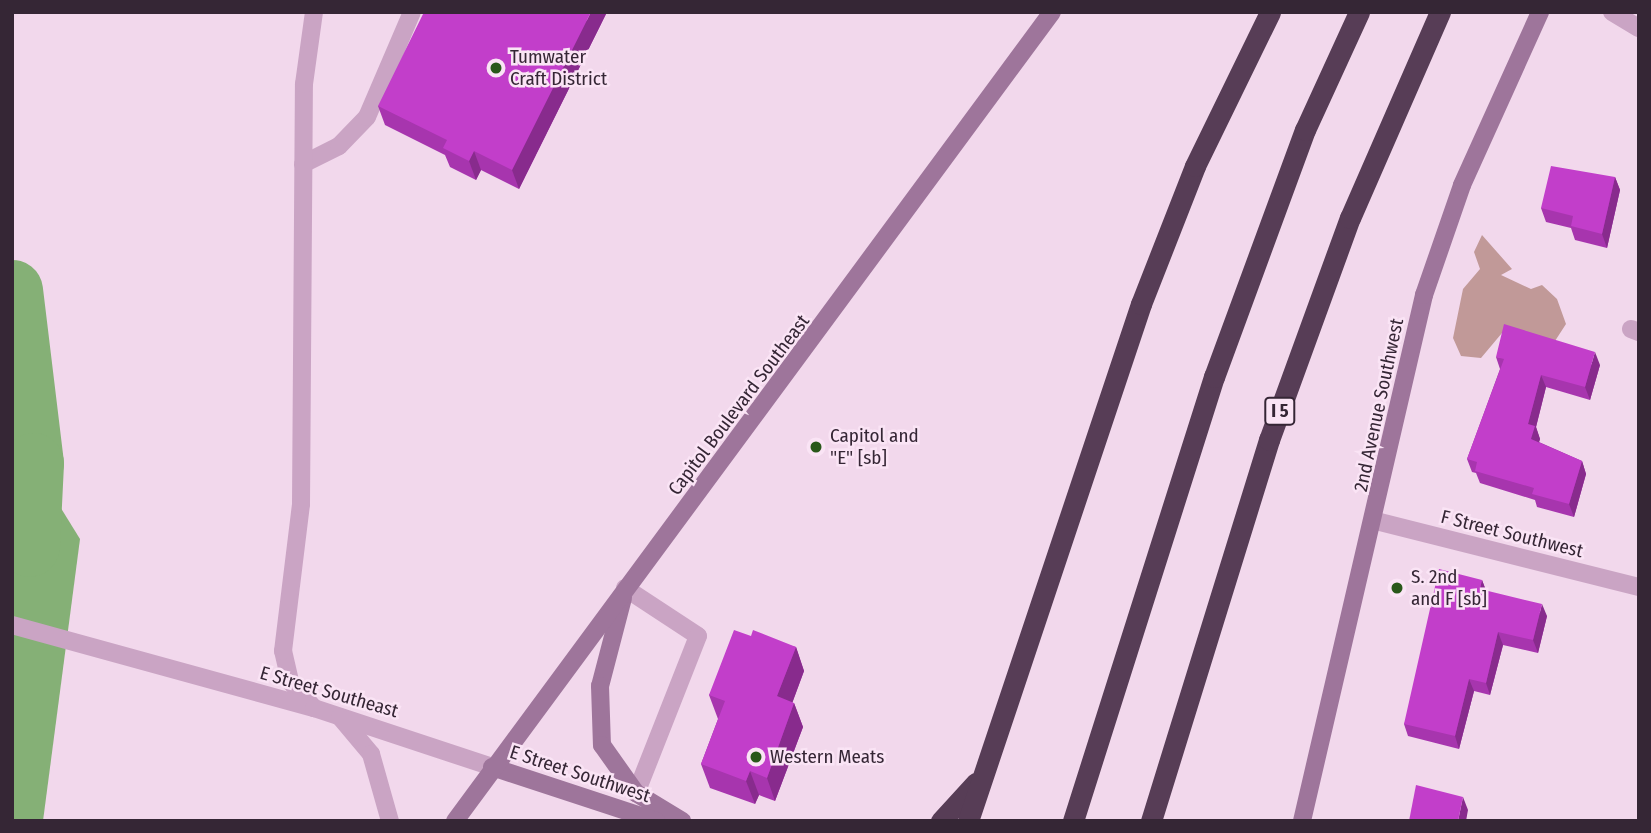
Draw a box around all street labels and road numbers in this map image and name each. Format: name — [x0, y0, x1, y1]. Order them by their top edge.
street label: Capitol Boulevard Southeast — [664, 310, 814, 500]
street label: 2nd Avenue Southwest — [1350, 316, 1408, 494]
road number: I 5 — [1264, 396, 1296, 426]
street label: F Street Southwest — [1439, 505, 1585, 563]
street label: E Street Southeast — [257, 661, 401, 723]
street label: E Street Southwest — [507, 741, 653, 807]

